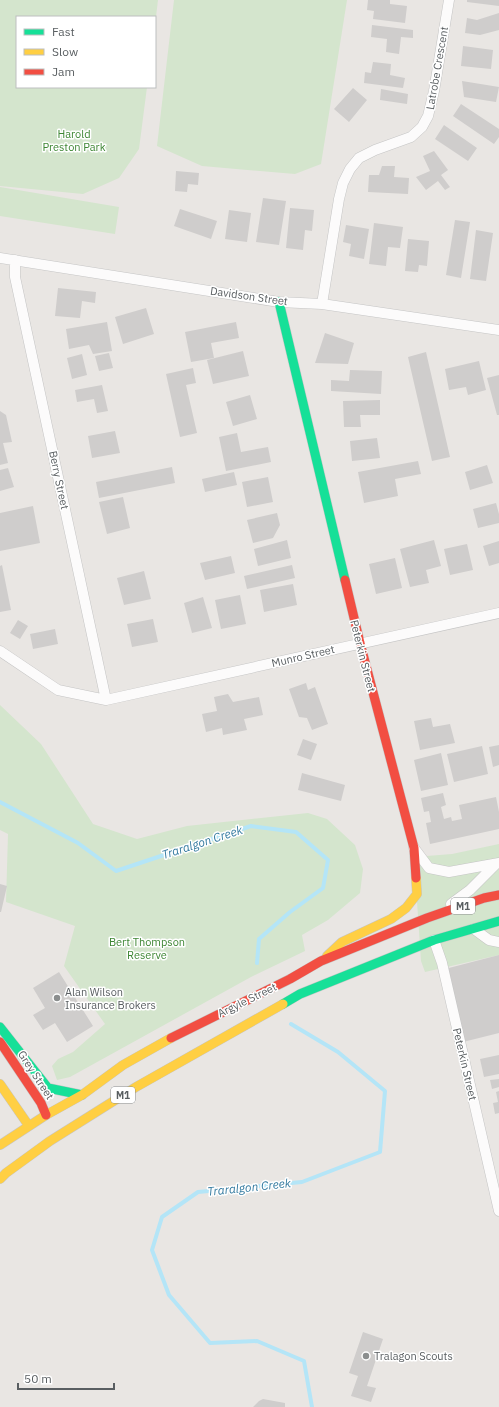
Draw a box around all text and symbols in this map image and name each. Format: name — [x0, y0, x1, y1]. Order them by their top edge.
legend — [16, 16, 156, 88]
text: Fast — [52, 24, 75, 39]
street label: Latrobe Crescent — [423, 25, 451, 111]
text: Slow — [52, 44, 78, 59]
text: Jam — [52, 64, 75, 79]
park label: Harold Preston Park — [43, 127, 106, 154]
street label: Davidson Street — [209, 284, 289, 308]
street label: Berry Street — [46, 449, 72, 511]
street label: Peterkin Street — [347, 618, 379, 694]
street label: Munro Street — [270, 642, 336, 670]
water label: Traralgon Creek — [160, 822, 245, 862]
road number: M1 — [451, 898, 475, 914]
park label: Bert Thompson Reserve — [109, 935, 185, 962]
street label: Argyle Street — [215, 980, 279, 1020]
place label: Alan Wilson Insurance Brokers — [65, 985, 156, 1012]
marker: Alan Wilson Insurance Brokers — [52, 993, 62, 1003]
street label: Peterkin Street — [450, 1026, 480, 1102]
street label: Grey Street — [15, 1048, 57, 1102]
road number: M1 — [111, 1087, 135, 1103]
water label: Traralgon Creek — [206, 1175, 292, 1199]
place label: Tralagon Scouts — [374, 1349, 453, 1363]
marker: Tralagon Scouts — [361, 1351, 371, 1361]
scale bar — [18, 1365, 114, 1391]
text: 50 m — [24, 1371, 52, 1386]

